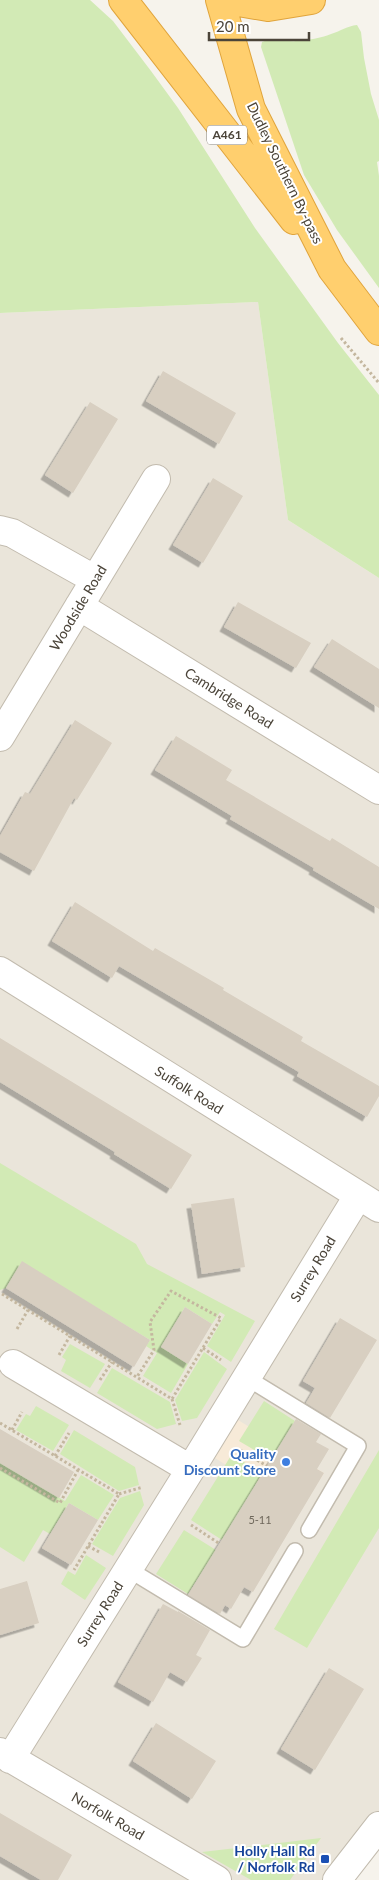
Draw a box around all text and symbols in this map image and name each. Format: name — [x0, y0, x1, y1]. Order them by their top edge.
scale bar — [209, 10, 309, 42]
text: 20 m — [216, 17, 250, 35]
street label: Dudley Southern By-pass — [244, 99, 327, 246]
road number: A461 — [207, 126, 247, 144]
street label: Woodside Road — [45, 562, 110, 654]
street label: Cambridge Road — [182, 664, 277, 732]
street label: Suffolk Road — [152, 1062, 227, 1117]
street label: Surrey Road — [286, 1233, 339, 1305]
place label: Quality Discount Store — [184, 1445, 277, 1478]
marker: Quality Discount Store — [280, 1456, 292, 1468]
house number: 5-11 — [248, 1513, 272, 1526]
street label: Surrey Road — [73, 1578, 126, 1650]
street label: Norfolk Road — [69, 1788, 148, 1843]
place label: Holly Hall Rd / Norfolk Rd — [234, 1842, 315, 1875]
marker: Holly Hall Rd / Norfolk Rd — [319, 1853, 331, 1865]

